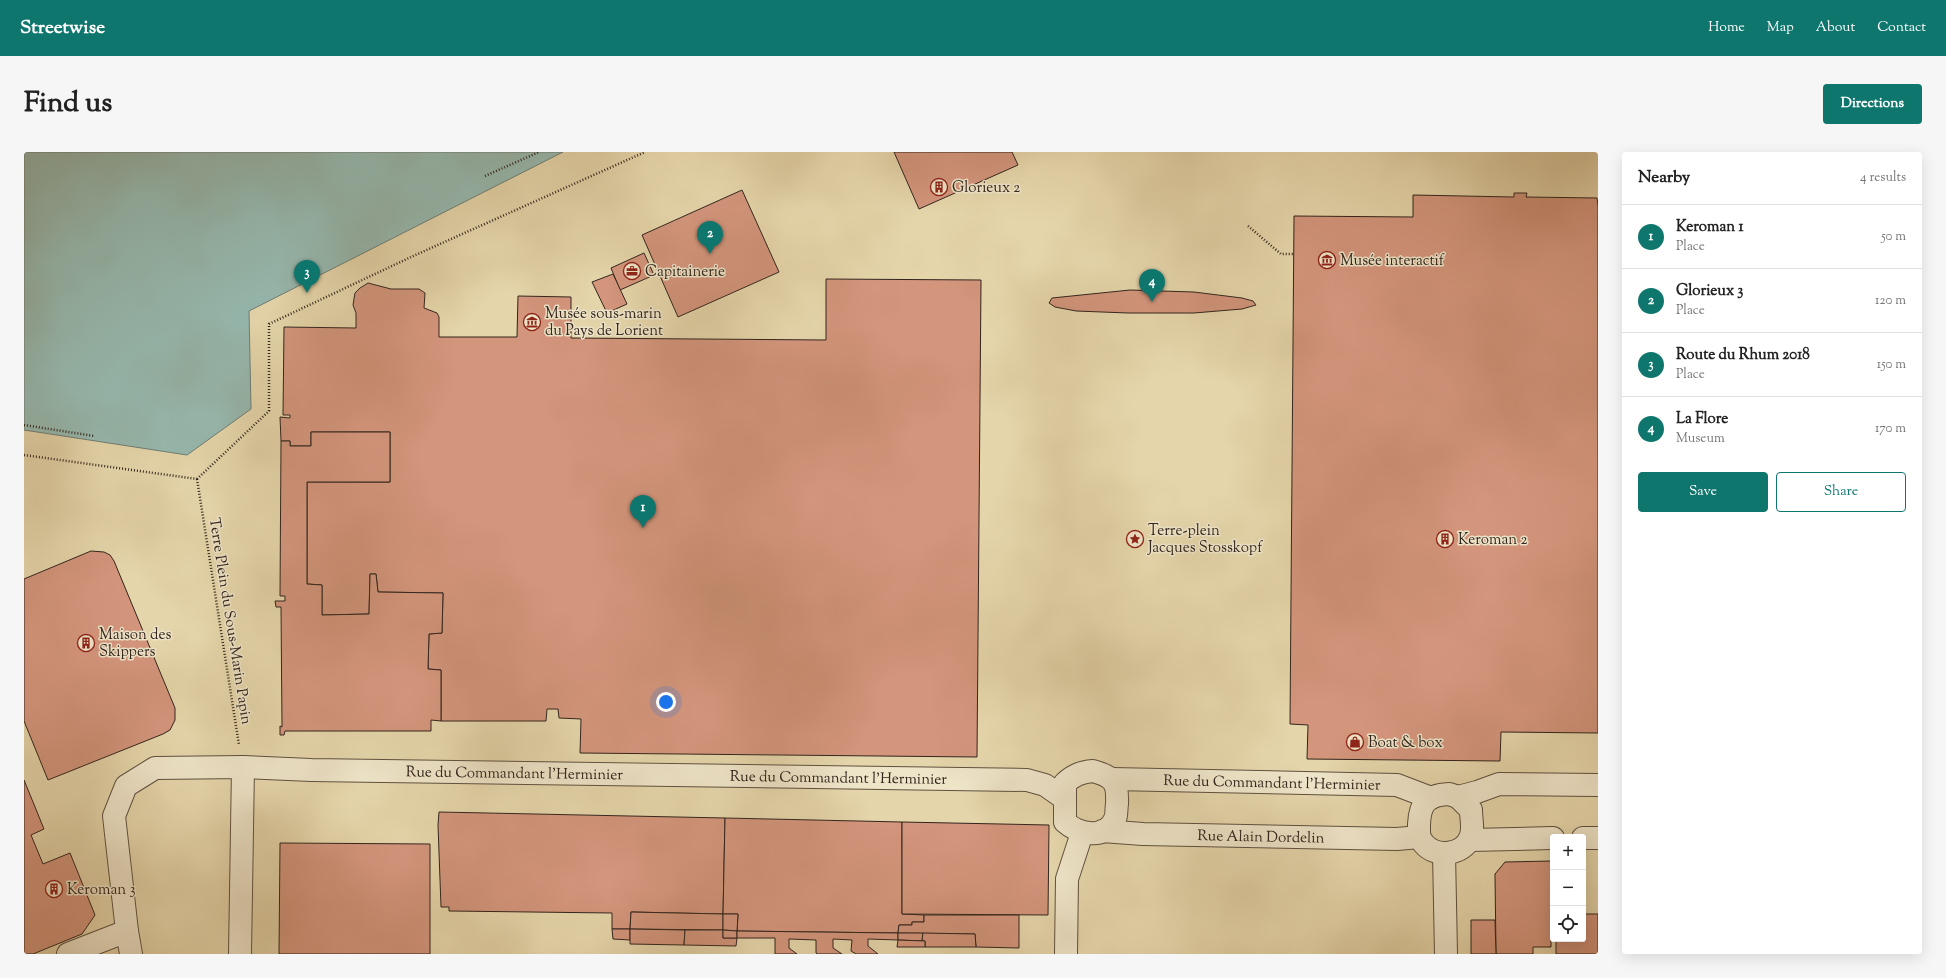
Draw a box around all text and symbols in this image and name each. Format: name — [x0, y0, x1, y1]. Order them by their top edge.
text: Streetwise — [20, 15, 105, 42]
text: Home — [1708, 18, 1745, 38]
text: Map — [1767, 18, 1794, 38]
text: About — [1816, 18, 1855, 38]
text: Contact — [1877, 18, 1926, 38]
text: Find us — [24, 84, 112, 124]
button: Directions — [1823, 84, 1922, 124]
text: Nearby — [1638, 166, 1690, 190]
text: 4 results — [1860, 169, 1906, 187]
building icon: Glorieux 2 — [929, 177, 949, 197]
place label: Glorieux 2 — [952, 178, 1020, 199]
text: Keroman 1 — [1676, 217, 1744, 238]
pin: 2 — [697, 221, 723, 254]
text: 1 — [1649, 228, 1653, 246]
text: 50 m — [1881, 228, 1906, 246]
text: Place — [1676, 238, 1705, 256]
museum icon: Musée interactif — [1317, 250, 1337, 270]
place label: Musée interactif — [1340, 251, 1445, 272]
pin: 3 — [294, 260, 320, 293]
office icon: Capitainerie — [622, 261, 642, 281]
place label: Capitainerie — [645, 262, 725, 283]
pin: 4 — [1139, 269, 1165, 302]
text: Glorieux 3 — [1676, 281, 1743, 302]
text: 2 — [1648, 292, 1654, 310]
text: 120 m — [1875, 292, 1906, 310]
text: Place — [1676, 302, 1705, 320]
place label: Musée sous-marin du Pays de Lorient — [545, 304, 663, 342]
museum icon: Musée sous-marin du Pays de Lorient — [522, 312, 542, 332]
text: Route du Rhum 2018 — [1676, 345, 1810, 366]
text: 3 — [1648, 356, 1654, 374]
text: 150 m — [1877, 356, 1906, 374]
text: Place — [1676, 366, 1705, 384]
text: La Flore — [1676, 409, 1728, 430]
text: 4 — [1648, 420, 1654, 438]
text: 170 m — [1875, 420, 1906, 438]
text: Museum — [1676, 430, 1725, 448]
button: Save — [1638, 472, 1768, 512]
button: Share — [1776, 472, 1906, 512]
pin: 1 — [630, 495, 656, 528]
street label: Terre Plein du Sous-Marin Papin — [203, 516, 256, 726]
place label: Terre-plein Jacques Stosskopf — [1147, 521, 1263, 559]
place icon: Terre-plein Jacques Stosskopf — [1125, 529, 1145, 549]
building icon: Keroman 2 — [1435, 529, 1455, 549]
place label: Keroman 2 — [1458, 530, 1527, 551]
place label: Maison des Skippers — [99, 625, 171, 663]
building icon: Maison des Skippers — [76, 633, 96, 653]
your location — [656, 692, 676, 712]
shop icon: Boat & box — [1345, 732, 1365, 752]
place label: Boat & box — [1368, 733, 1443, 754]
street label: Rue du Commandant l'Herminier — [406, 762, 623, 786]
street label: Rue du Commandant l'Herminier — [730, 767, 947, 791]
street label: Rue du Commandant l'Herminier — [1163, 771, 1381, 797]
street label: Rue Alain Dordelin — [1197, 826, 1325, 850]
map controls — [1550, 834, 1586, 942]
button: + — [1550, 834, 1586, 870]
button: − — [1550, 870, 1586, 906]
building icon: Keroman 3 — [44, 879, 64, 899]
place label: Keroman 3 — [67, 880, 135, 901]
button: locate — [1550, 906, 1586, 942]

